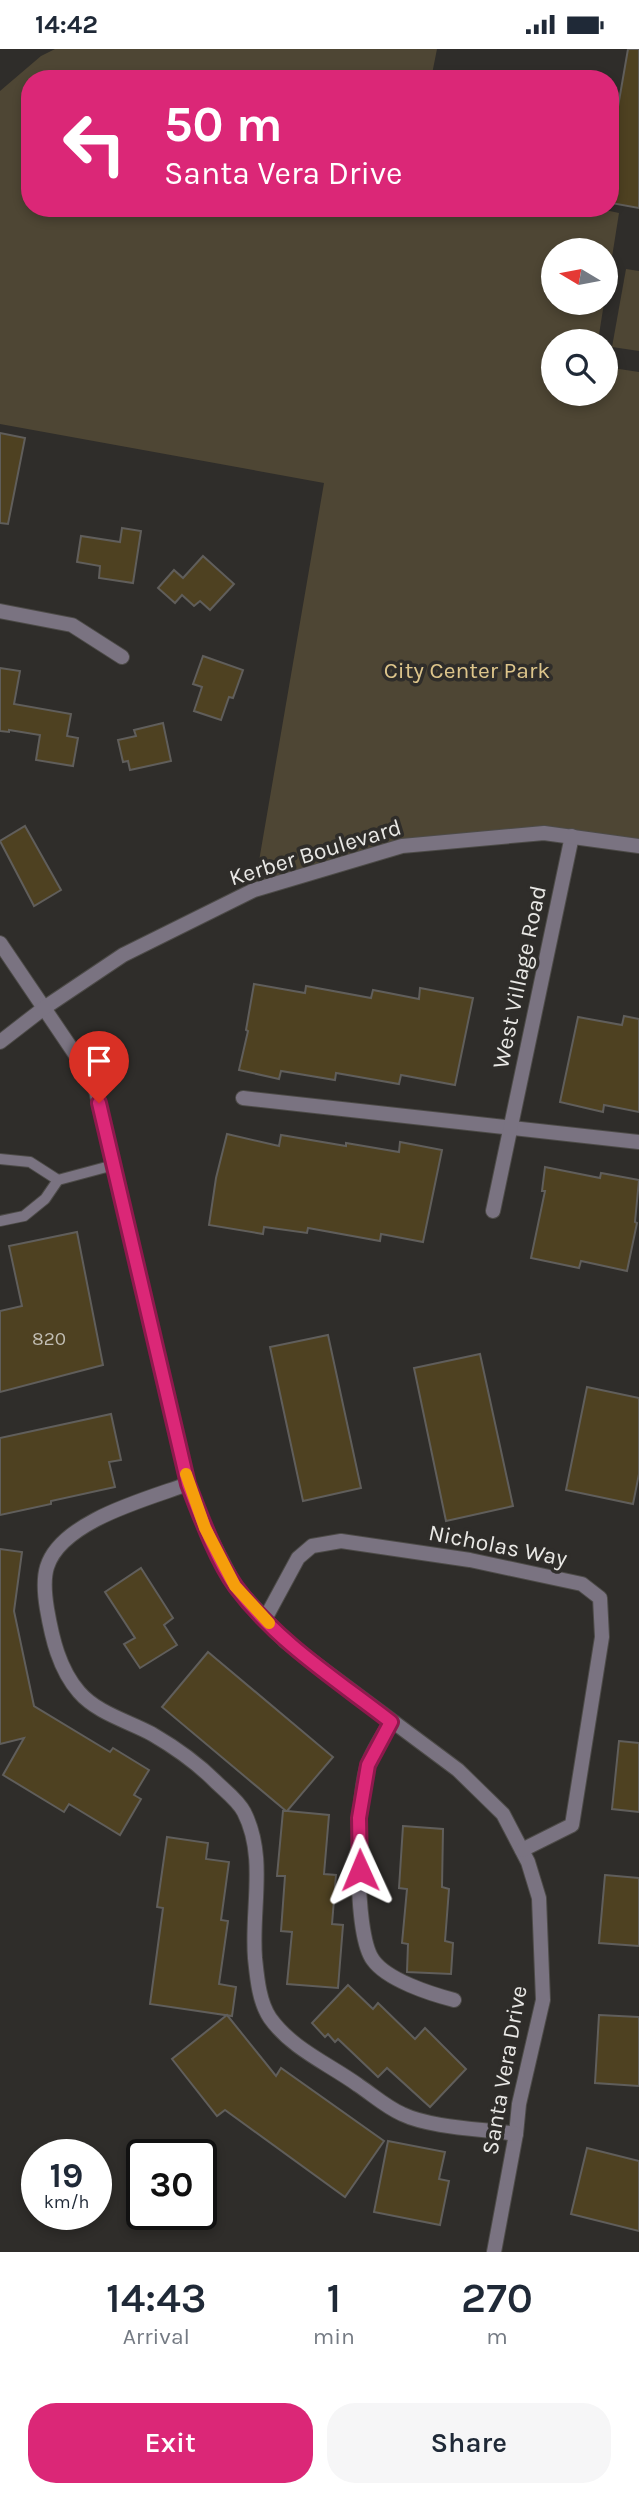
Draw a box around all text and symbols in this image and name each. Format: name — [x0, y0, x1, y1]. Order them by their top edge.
text: 14:42 — [35, 9, 98, 40]
text: 50 m — [164, 96, 282, 153]
icon: left — [49, 98, 140, 189]
text: Santa Vera Drive — [164, 155, 402, 192]
north arrow — [541, 238, 618, 315]
map controls — [541, 238, 618, 406]
button: search — [541, 329, 618, 406]
park label: City Center Park — [384, 657, 550, 684]
street label: Kerber Boulevard — [226, 813, 404, 891]
street label: West Village Road — [487, 883, 552, 1071]
pin — [69, 1031, 129, 1103]
icon: arrive — [80, 1042, 118, 1080]
house number: 820 — [32, 1328, 66, 1350]
street label: Nicholas Way — [426, 1519, 570, 1572]
position arrow — [323, 1833, 397, 1907]
street label: Santa Vera Drive — [476, 1983, 533, 2157]
speed limit sign: 30 — [126, 2139, 217, 2230]
text: 19 — [50, 2155, 83, 2196]
text: km/h — [44, 2191, 89, 2213]
text: 14:43 — [106, 2273, 207, 2323]
text: 1 — [326, 2273, 341, 2323]
text: 270 — [461, 2273, 533, 2323]
text: Arrival — [123, 2323, 190, 2350]
text: min — [313, 2323, 355, 2350]
text: m — [486, 2323, 508, 2350]
button: Exit — [28, 2403, 313, 2483]
button: Share — [327, 2403, 611, 2483]

